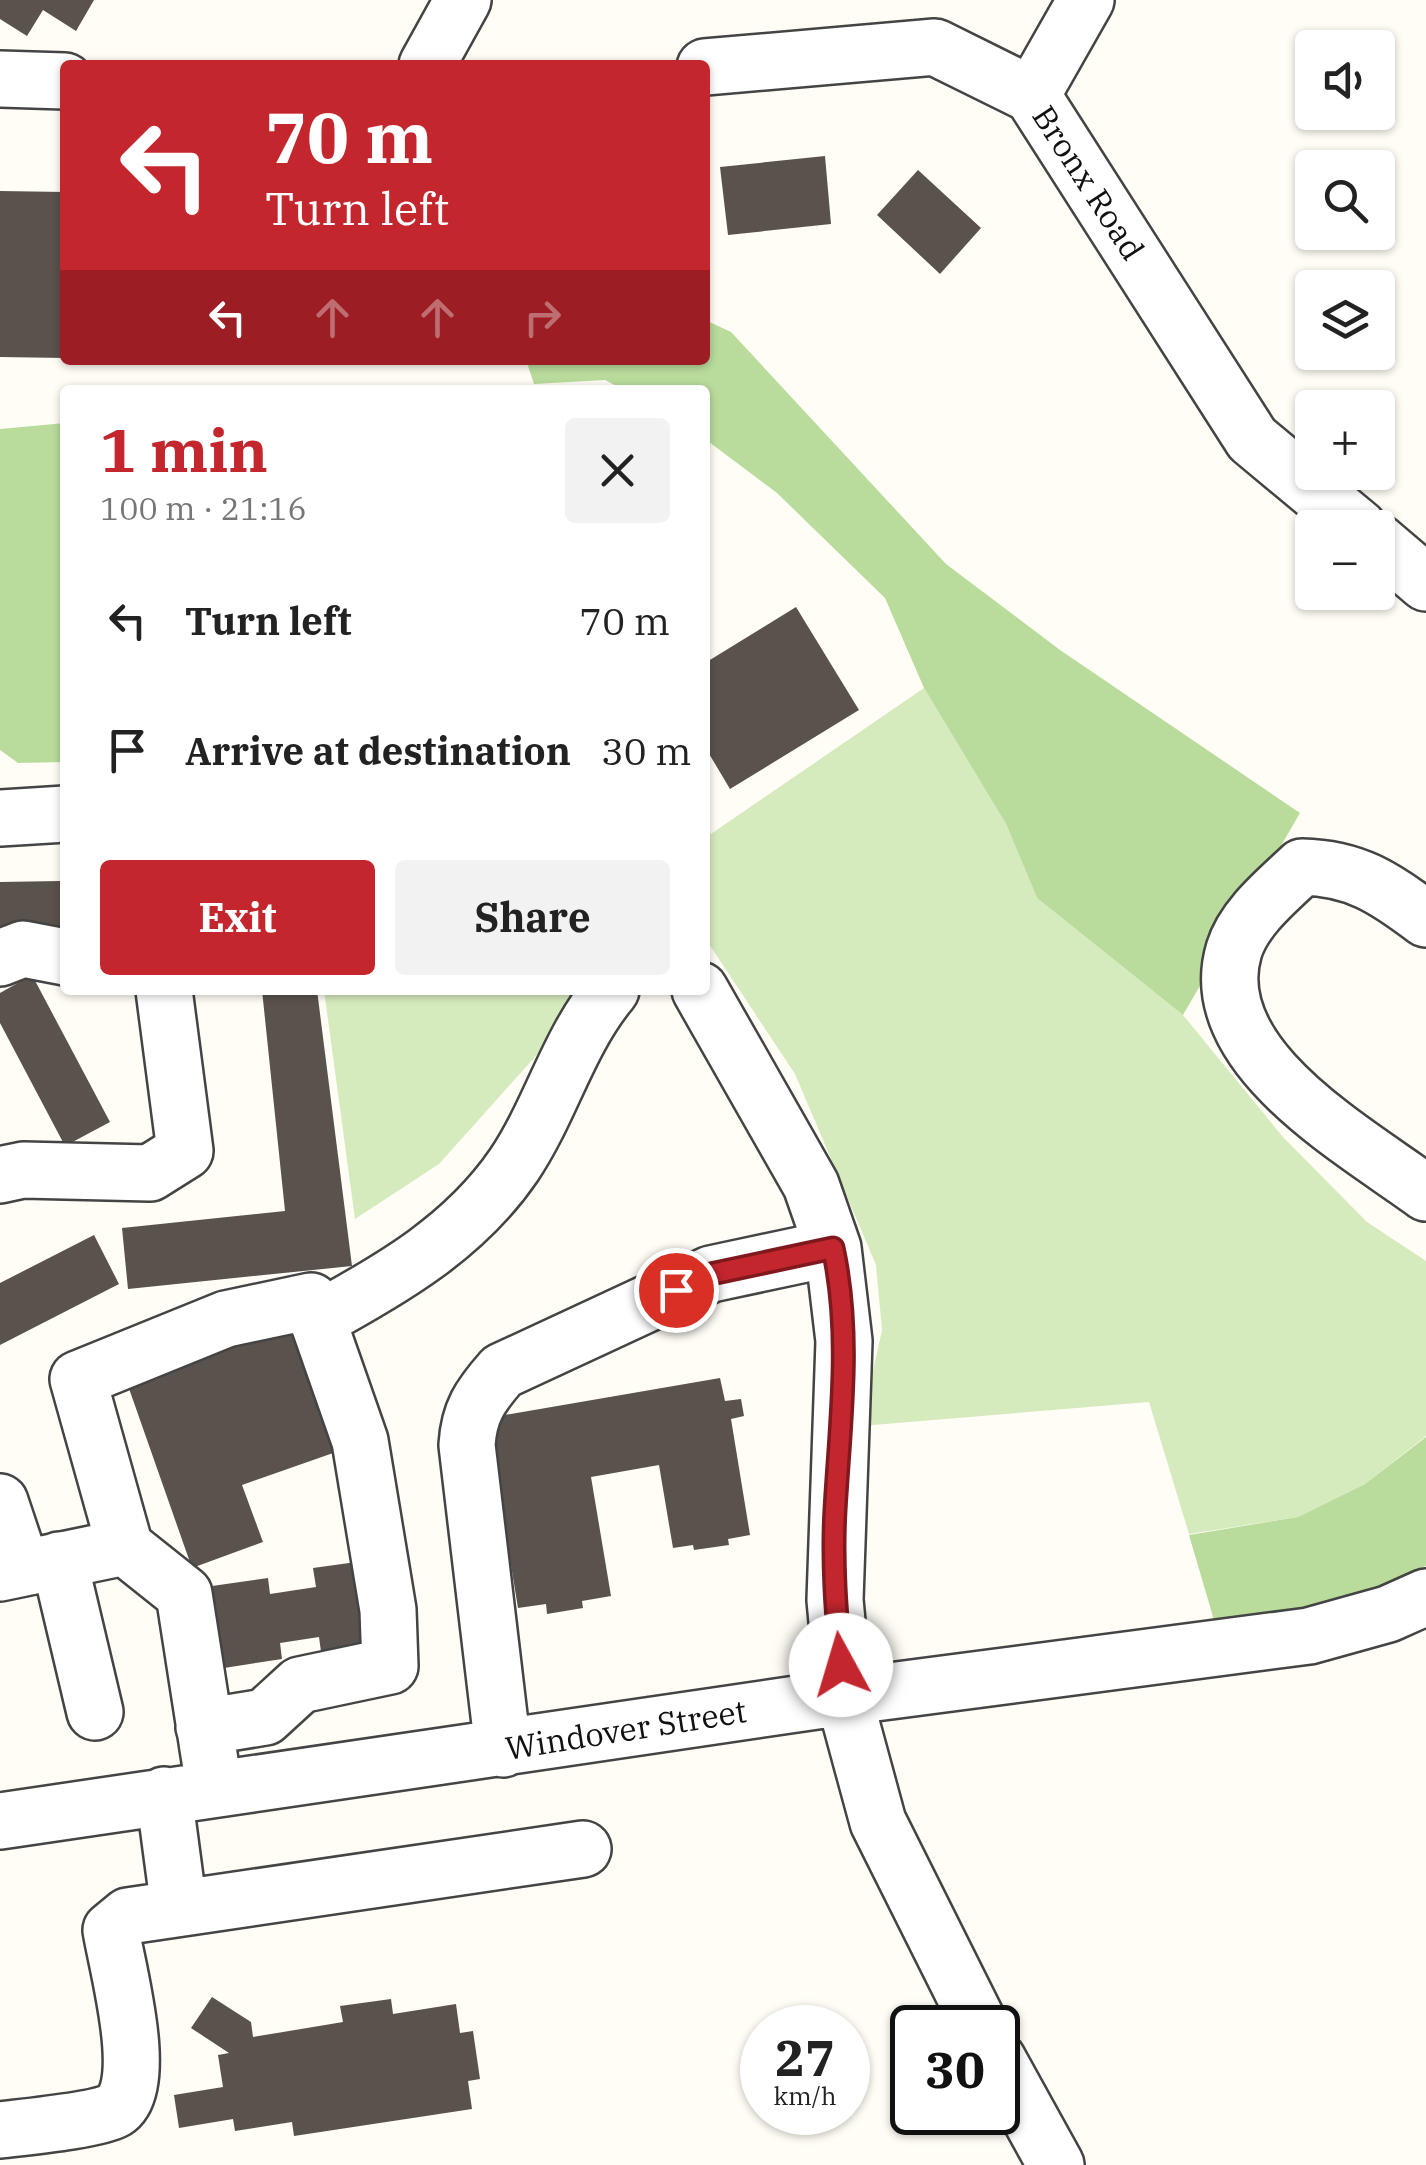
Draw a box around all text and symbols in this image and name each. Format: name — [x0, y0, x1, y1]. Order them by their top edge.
map controls — [1295, 30, 1395, 610]
button: sound — [1295, 30, 1395, 130]
text: 70 m — [265, 91, 433, 182]
street label: Bronx Road — [1023, 97, 1154, 268]
icon: left — [100, 100, 230, 230]
button: search — [1295, 150, 1395, 250]
text: Turn left — [265, 179, 449, 237]
button: layers — [1295, 270, 1395, 370]
icon: left — [200, 290, 255, 345]
icon: ahead — [305, 290, 360, 345]
icon: ahead — [410, 290, 465, 345]
icon: right — [515, 290, 570, 345]
button: + — [1295, 390, 1395, 490]
text: 1 min — [100, 410, 268, 489]
button: close — [565, 418, 670, 523]
text: 100 m · 21:16 — [100, 487, 307, 529]
button: − — [1295, 510, 1395, 610]
icon: left — [100, 593, 155, 648]
text: Turn left — [185, 596, 352, 645]
text: 70 m — [579, 596, 670, 645]
icon: arrive — [100, 723, 155, 778]
text: Arrive at destination — [185, 726, 571, 775]
text: 30 m — [601, 726, 692, 775]
button: Exit — [100, 860, 375, 975]
button: Share — [395, 860, 670, 975]
pin — [634, 1248, 719, 1333]
icon: arrive — [649, 1263, 704, 1318]
position arrow — [789, 1613, 893, 1717]
street label: Windover Street — [502, 1689, 749, 1769]
speed limit sign: 30 — [890, 2005, 1020, 2135]
text: 27 — [775, 2025, 835, 2090]
text: km/h — [773, 2079, 837, 2112]

